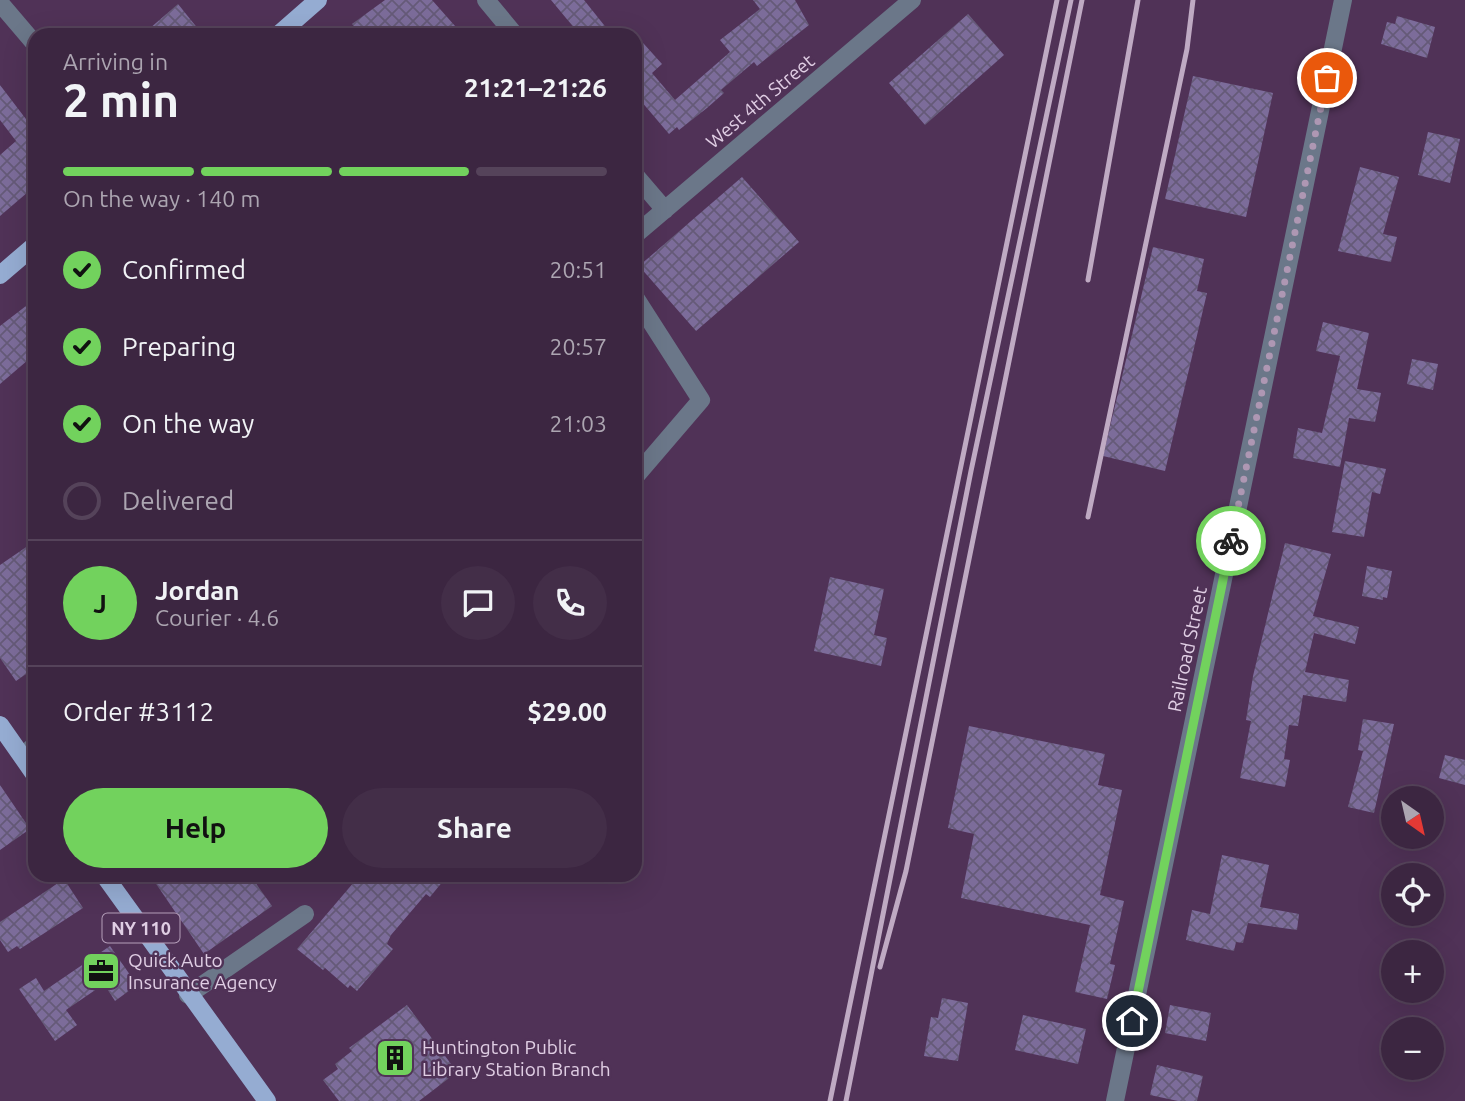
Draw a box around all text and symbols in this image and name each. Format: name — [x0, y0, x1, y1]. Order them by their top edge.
pin — [1297, 48, 1357, 108]
text: Arriving in — [63, 49, 168, 74]
street label: West 4th Street — [701, 49, 819, 153]
icon: bag — [1308, 59, 1346, 97]
text: 21:21–21:26 — [464, 73, 607, 102]
text: 2 min — [63, 74, 179, 126]
text: On the way · 140 m — [63, 186, 260, 211]
icon: check — [63, 251, 101, 289]
text: Confirmed — [122, 255, 246, 284]
text: 20:51 — [549, 257, 607, 282]
icon: check — [63, 328, 101, 366]
text: Preparing — [122, 332, 236, 361]
text: 20:57 — [549, 334, 607, 359]
icon: check — [63, 405, 101, 443]
text: On the way — [122, 409, 254, 438]
text: 21:03 — [549, 411, 607, 436]
text: Delivered — [122, 486, 234, 515]
courier — [1196, 506, 1266, 576]
icon: bike — [1212, 522, 1250, 560]
button: chat — [441, 566, 515, 640]
button: phone — [533, 566, 607, 640]
text: Jordan — [155, 576, 240, 605]
street label: Railroad Street — [1163, 584, 1211, 714]
text: J — [93, 589, 107, 618]
text: Courier · 4.6 — [155, 605, 279, 630]
text: Order #3112 — [63, 697, 214, 726]
text: $29.00 — [527, 697, 607, 726]
north arrow — [1381, 786, 1444, 849]
map controls — [1381, 786, 1444, 1080]
button: Help — [63, 788, 328, 868]
button: Share — [342, 788, 607, 868]
button: locate — [1381, 863, 1444, 926]
road number: NY 110 — [102, 914, 180, 943]
button: + — [1381, 940, 1444, 1003]
place label: Quick Auto Insurance Agency — [128, 949, 277, 993]
office icon: Quick Auto Insurance Agency — [80, 950, 122, 992]
pin — [1102, 991, 1162, 1051]
icon: home — [1113, 1002, 1151, 1040]
button: − — [1381, 1017, 1444, 1080]
place label: Huntington Public Library Station Branch — [422, 1036, 611, 1080]
building icon: Huntington Public Library Station Branch — [374, 1037, 416, 1079]

